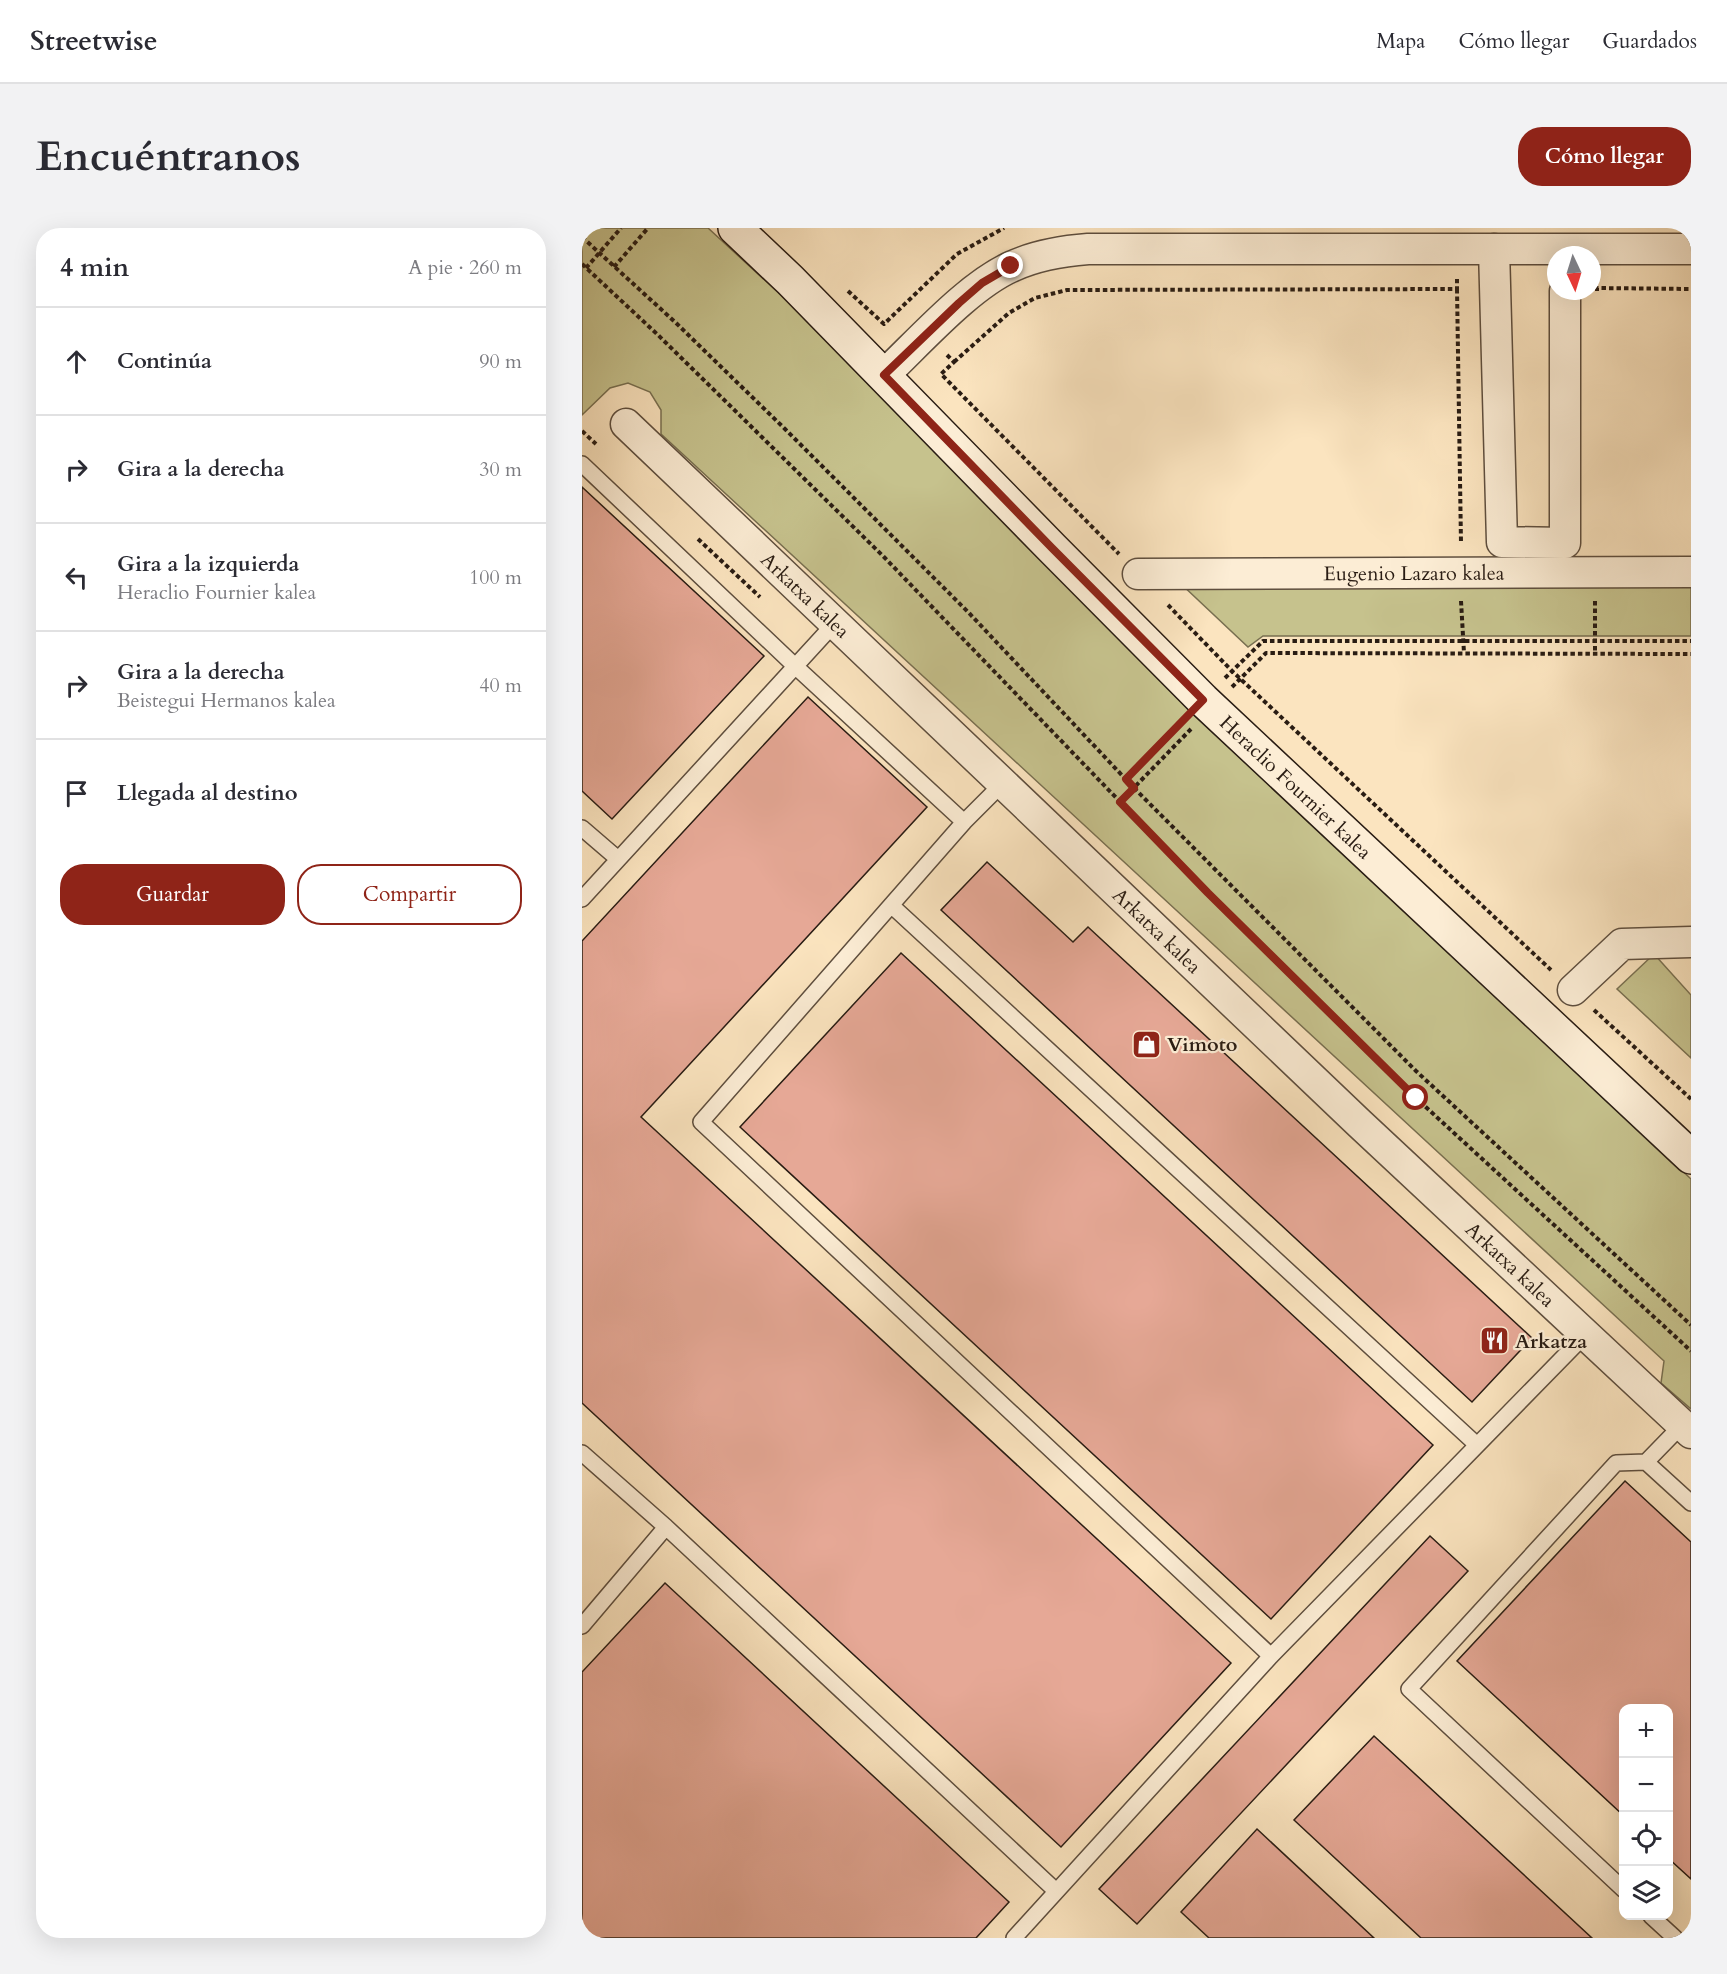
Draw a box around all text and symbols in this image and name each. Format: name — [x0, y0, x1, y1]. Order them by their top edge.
text: Streetwise — [30, 22, 158, 60]
text: Mapa — [1376, 27, 1425, 56]
text: Cómo llegar — [1458, 27, 1569, 56]
text: Guardados — [1602, 27, 1697, 56]
button: Cómo llegar — [1518, 127, 1691, 186]
text: Encuéntranos — [36, 128, 301, 185]
north arrow — [1547, 246, 1601, 300]
text: 4 min — [60, 250, 129, 285]
route end — [997, 252, 1023, 278]
text: A pie · 260 m — [408, 254, 522, 281]
icon: ahead — [60, 345, 93, 378]
text: Continúa — [117, 346, 212, 376]
text: 90 m — [479, 348, 522, 375]
icon: right — [60, 453, 93, 486]
text: Gira a la derecha — [117, 454, 285, 484]
text: 30 m — [479, 456, 522, 483]
street label: Arkatxa kalea — [755, 547, 856, 645]
text: Gira a la izquierda — [117, 549, 300, 579]
street label: Eugenio Lazaro kalea — [1324, 560, 1505, 587]
icon: left — [60, 561, 93, 594]
text: 100 m — [469, 564, 522, 591]
text: Heraclio Fournier kalea — [117, 579, 316, 606]
text: Gira a la derecha — [117, 657, 285, 687]
icon: right — [60, 669, 93, 702]
text: 40 m — [479, 672, 522, 699]
text: Beistegui Hermanos kalea — [117, 687, 336, 714]
street label: Heraclio Fournier kalea — [1214, 709, 1378, 866]
icon: arrive — [60, 777, 93, 810]
text: Llegada al destino — [117, 778, 298, 808]
button: Guardar — [60, 864, 285, 925]
button: Compartir — [297, 864, 522, 925]
street label: Arkatxa kalea — [1106, 882, 1207, 980]
shop icon: Vimoto — [1130, 1028, 1162, 1060]
place label: Vimoto — [1167, 1031, 1238, 1058]
route start — [1402, 1084, 1428, 1110]
street label: Arkatxa kalea — [1459, 1216, 1561, 1314]
restaurant icon: Arkatza — [1478, 1325, 1510, 1357]
place label: Arkatza — [1515, 1328, 1587, 1355]
map controls — [1619, 1704, 1673, 1920]
button: + — [1619, 1704, 1673, 1758]
button: − — [1619, 1758, 1673, 1812]
button: locate — [1619, 1812, 1673, 1866]
button: layers — [1619, 1866, 1673, 1920]

